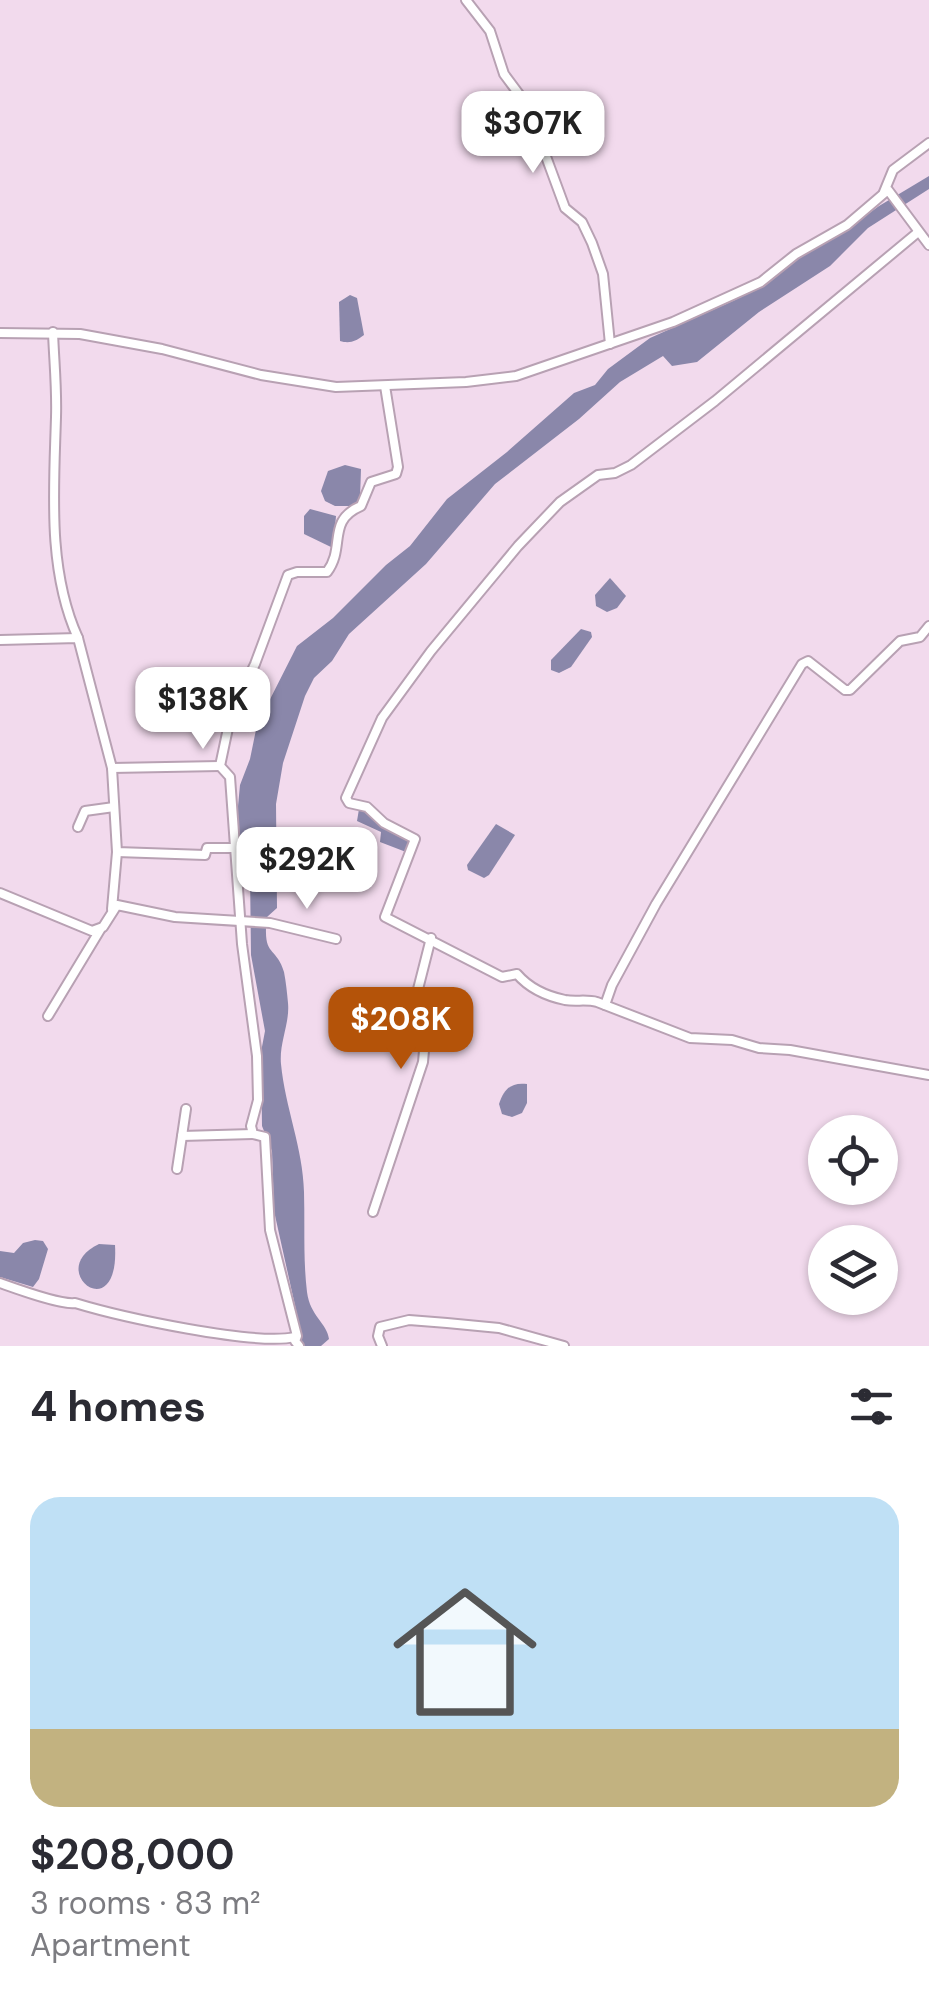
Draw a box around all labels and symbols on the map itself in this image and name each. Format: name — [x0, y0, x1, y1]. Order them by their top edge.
pin: $307K — [463, 91, 603, 176]
pin: $138K — [133, 667, 273, 752]
pin: $292K — [237, 827, 377, 912]
pin: $208K — [331, 987, 471, 1072]

